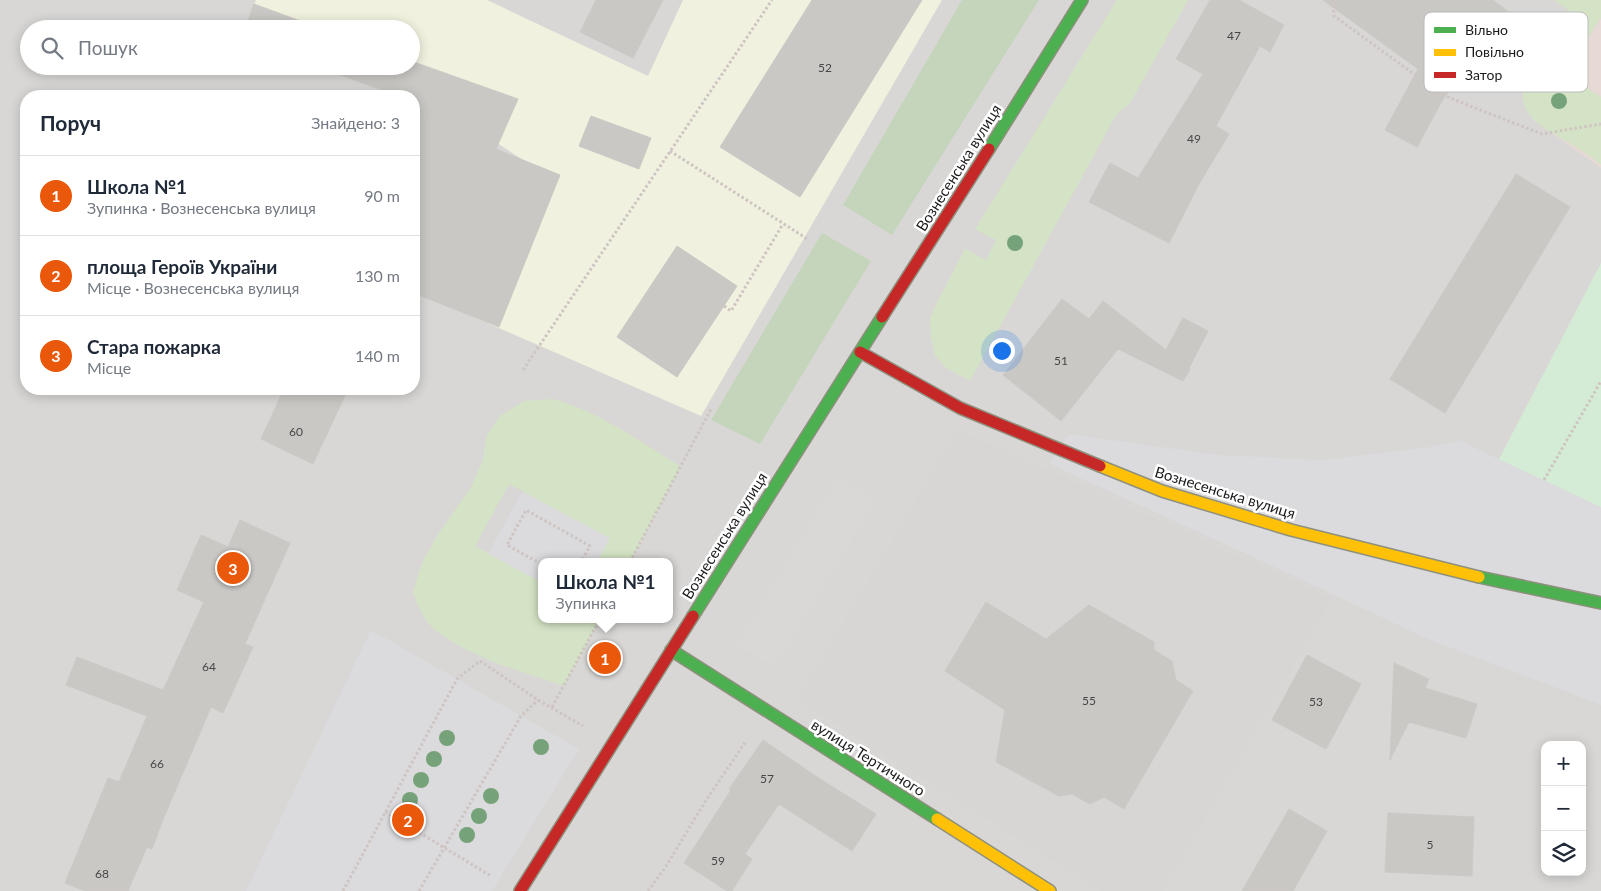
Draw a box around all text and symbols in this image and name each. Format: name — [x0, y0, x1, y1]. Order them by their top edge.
legend — [1424, 12, 1588, 92]
search box — [20, 20, 420, 75]
text: Вільно — [1465, 21, 1508, 38]
house number: 47 — [1227, 28, 1241, 43]
icon: search — [38, 34, 66, 62]
text: Пошук — [78, 36, 138, 59]
text: Повільно — [1465, 43, 1524, 60]
house number: 52 — [818, 60, 832, 75]
text: Затор — [1465, 66, 1502, 83]
street label: Вознесенська вулиця — [912, 101, 1004, 234]
text: Поруч — [40, 110, 101, 135]
text: Знайдено: 3 — [311, 113, 400, 132]
house number: 49 — [1187, 131, 1201, 146]
text: Школа №1 — [87, 175, 187, 198]
text: 1 — [51, 186, 61, 205]
text: 90 m — [364, 186, 400, 205]
text: Зупинка · Вознесенська вулиця — [87, 198, 316, 217]
text: площа Героїв України — [87, 255, 277, 278]
text: 2 — [51, 266, 61, 285]
text: 130 m — [355, 266, 400, 285]
text: Місце · Вознесенська вулиця — [87, 278, 299, 297]
text: Стара пожарка — [87, 335, 221, 358]
your location — [989, 338, 1015, 364]
text: 3 — [51, 346, 61, 365]
text: 140 m — [355, 346, 400, 365]
house number: 51 — [1054, 353, 1068, 368]
text: Місце — [87, 358, 131, 377]
house number: 60 — [289, 424, 303, 439]
street label: Вознесенська вулиця — [1153, 462, 1298, 522]
street label: Вознесенська вулиця — [678, 469, 770, 602]
pin: 3 — [217, 549, 249, 587]
popup — [538, 558, 673, 623]
text: Школа №1 — [555, 570, 656, 593]
text: Зупинка — [555, 593, 616, 612]
pin: 1 — [589, 639, 621, 677]
house number: 64 — [202, 659, 216, 674]
house number: 55 — [1082, 693, 1096, 708]
house number: 53 — [1309, 694, 1323, 709]
street label: вулиця Тертичного — [808, 715, 929, 799]
map controls — [1541, 741, 1586, 876]
button: + — [1541, 741, 1586, 786]
house number: 66 — [150, 756, 164, 771]
house number: 57 — [760, 771, 774, 786]
button: − — [1541, 786, 1586, 831]
pin: 2 — [392, 801, 424, 839]
button: layers — [1541, 831, 1586, 876]
house number: 5 — [1427, 837, 1434, 852]
house number: 59 — [711, 853, 725, 868]
house number: 68 — [95, 866, 109, 881]

